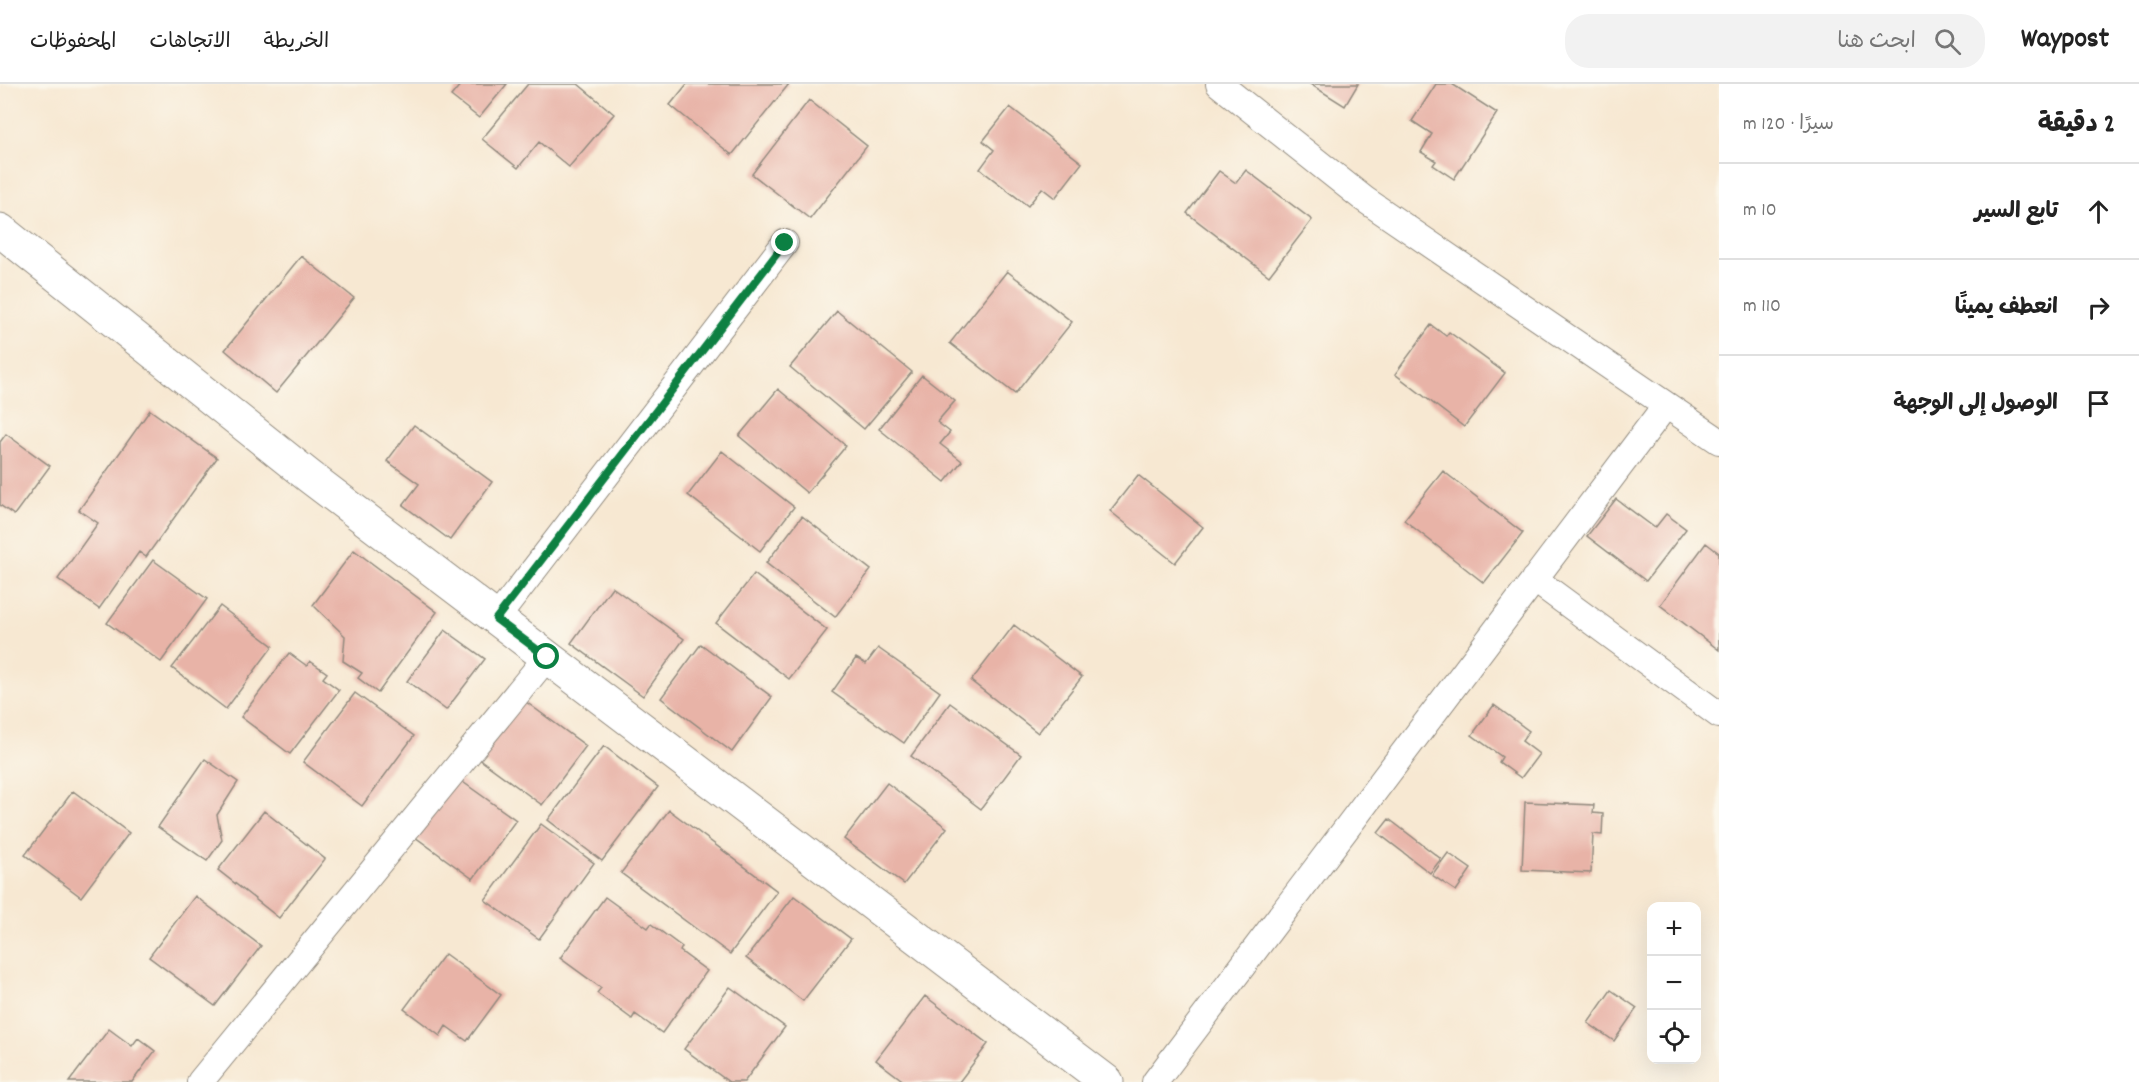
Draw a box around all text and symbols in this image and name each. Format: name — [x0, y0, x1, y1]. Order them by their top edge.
search box — [1565, 14, 1985, 68]
text: Waypost — [2021, 21, 2109, 61]
icon: search — [1931, 25, 1964, 58]
text: ابحث هنا — [1837, 27, 1916, 58]
text: المحفوظات — [30, 28, 116, 58]
text: الاتجاهات — [149, 28, 231, 58]
text: الخريطة — [264, 28, 329, 58]
text: 2 دقيقة — [2038, 107, 2115, 144]
text: سيرًا · 120 m — [1743, 111, 1834, 139]
icon: ahead — [2082, 195, 2115, 228]
text: 10 m — [1743, 197, 1777, 225]
text: تابع السير — [1975, 197, 2058, 228]
route end — [771, 229, 797, 255]
icon: right — [2082, 291, 2115, 324]
text: 110 m — [1743, 293, 1781, 321]
text: انعطف يمينًا — [1955, 293, 2058, 324]
icon: arrive — [2082, 387, 2115, 420]
text: الوصول إلى الوجهة — [1893, 389, 2058, 420]
route start — [533, 643, 559, 669]
map controls — [1647, 902, 1701, 1064]
button: + — [1647, 902, 1701, 956]
button: − — [1647, 956, 1701, 1010]
button: locate — [1647, 1010, 1701, 1064]

